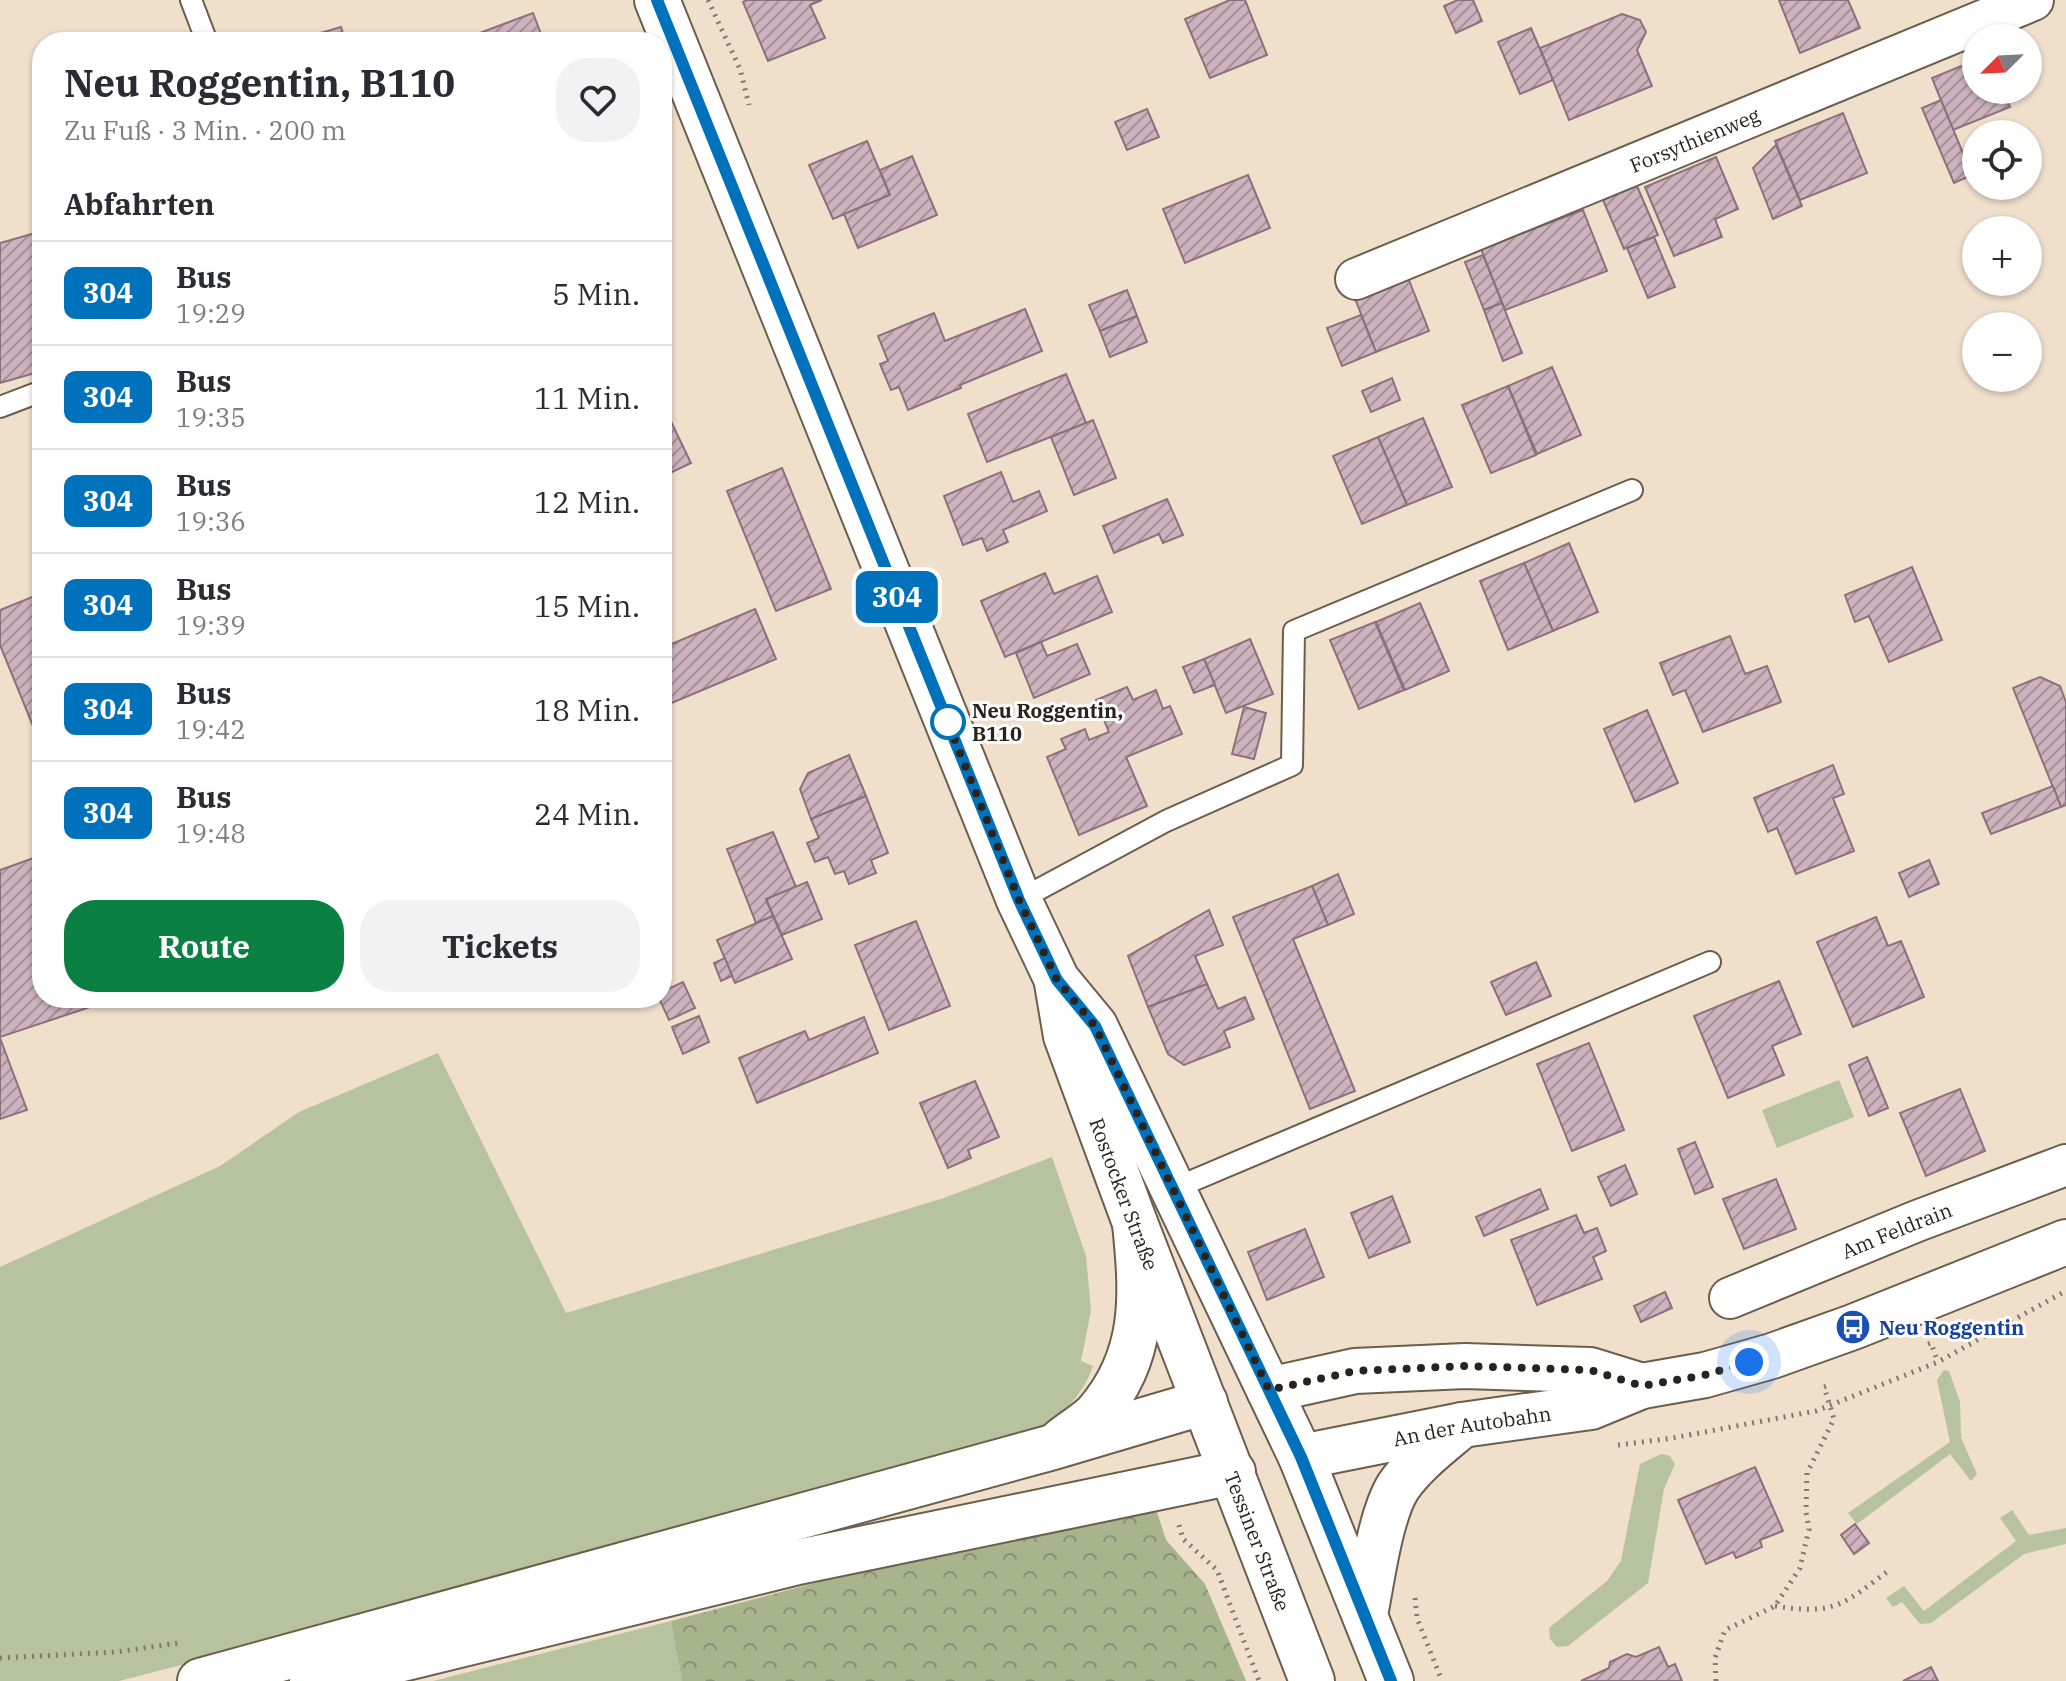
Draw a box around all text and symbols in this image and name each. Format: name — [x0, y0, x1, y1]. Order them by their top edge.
north arrow — [1962, 24, 2042, 104]
map controls — [1962, 24, 2042, 392]
text: Neu Roggentin, B110 — [64, 58, 455, 107]
button: heart — [556, 58, 640, 142]
street label: Forsythienweg — [1625, 101, 1764, 178]
text: Zu Fuß · 3 Min. · 200 m — [64, 113, 346, 147]
button: locate — [1962, 120, 2042, 200]
text: Abfahrten — [64, 184, 215, 223]
button: + — [1962, 216, 2042, 296]
text: Bus — [176, 257, 231, 296]
text: 304 — [83, 274, 133, 311]
text: 5 Min. — [552, 274, 640, 313]
text: 19:29 — [176, 296, 246, 330]
button: − — [1962, 312, 2042, 392]
text: Bus — [176, 361, 231, 400]
text: 304 — [83, 378, 133, 415]
text: 11 Min. — [534, 378, 640, 417]
text: 19:35 — [176, 400, 246, 434]
text: Bus — [176, 465, 231, 504]
text: 304 — [83, 482, 133, 519]
text: 12 Min. — [534, 482, 640, 521]
text: 19:36 — [176, 504, 246, 538]
text: Bus — [176, 569, 231, 608]
line badge: 304 — [851, 571, 943, 623]
text: 304 — [872, 578, 922, 615]
text: 304 — [83, 586, 133, 623]
text: 15 Min. — [534, 586, 640, 625]
text: 19:39 — [176, 608, 246, 642]
text: Bus — [176, 673, 231, 712]
text: 304 — [83, 690, 133, 727]
text: 18 Min. — [534, 690, 640, 729]
place label: Neu Roggentin, B110 — [972, 697, 1123, 747]
marker: Neu Roggentin, B110 — [931, 705, 965, 739]
text: 19:42 — [176, 712, 246, 746]
text: Bus — [176, 777, 231, 816]
text: 304 — [83, 794, 133, 831]
text: 24 Min. — [534, 794, 640, 833]
text: 19:48 — [176, 816, 246, 850]
button: Route — [64, 900, 344, 992]
button: Tickets — [360, 900, 640, 992]
street label: Rostocker Straße — [1084, 1114, 1165, 1274]
street label: Am Feldrain — [1837, 1196, 1956, 1264]
bus stop icon: Neu Roggentin — [1834, 1308, 1872, 1346]
place label: Neu Roggentin — [1879, 1314, 2024, 1341]
your location — [1729, 1342, 1769, 1382]
street label: An der Autobahn — [1391, 1399, 1553, 1452]
street label: Tessiner Straße — [1219, 1467, 1297, 1615]

